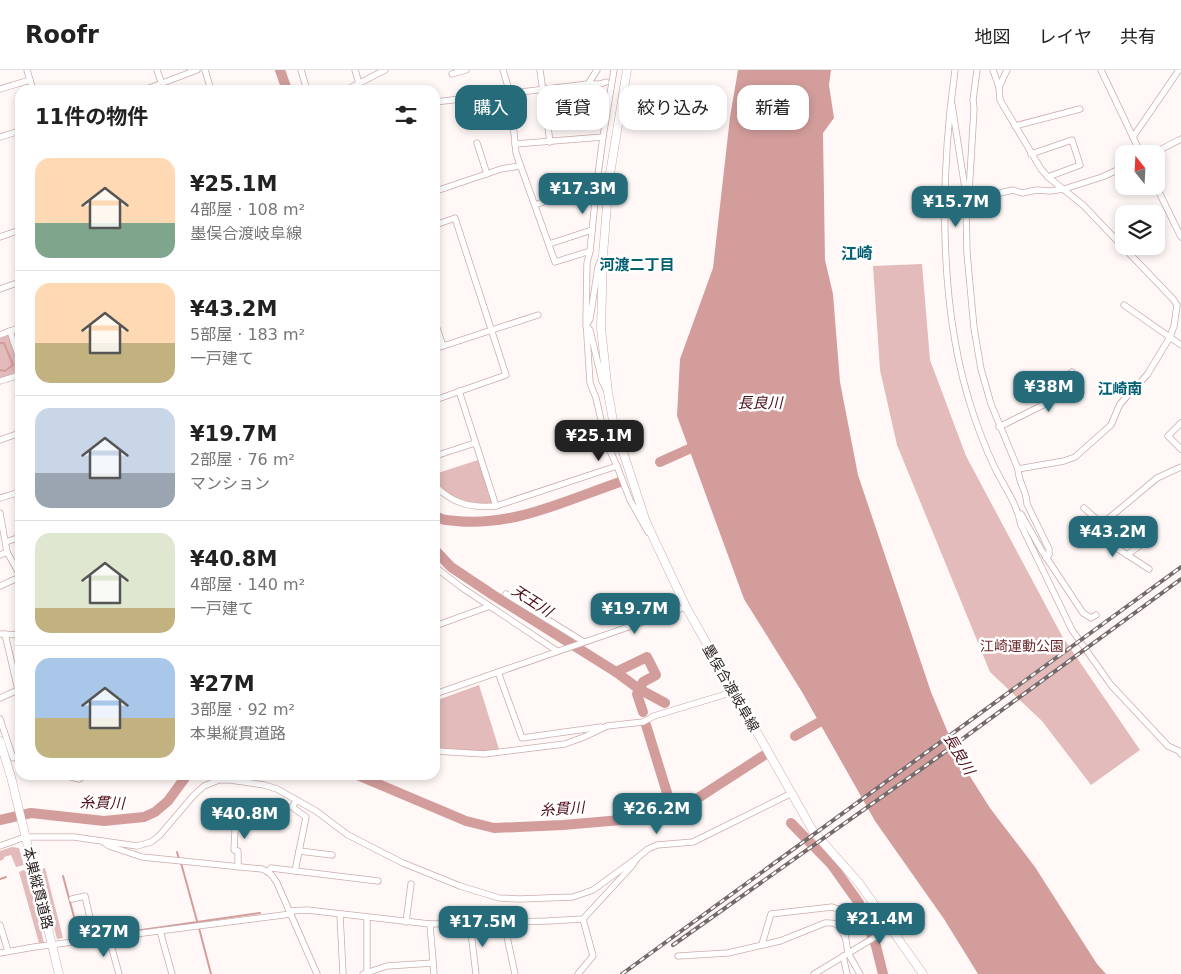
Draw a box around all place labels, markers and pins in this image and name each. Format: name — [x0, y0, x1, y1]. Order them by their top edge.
pin: ¥17.3M — [542, 172, 624, 215]
pin: ¥15.7M — [915, 186, 997, 228]
pin: ¥38M — [1019, 370, 1079, 413]
pin: ¥25.1M — [558, 420, 640, 462]
pin: ¥43.2M — [1072, 516, 1154, 558]
pin: ¥19.7M — [594, 592, 676, 635]
pin: ¥26.2M — [616, 792, 698, 835]
pin: ¥40.8M — [204, 798, 286, 840]
pin: ¥21.4M — [839, 902, 921, 945]
pin: ¥17.5M — [442, 906, 524, 948]
pin: ¥27M — [74, 916, 134, 958]

